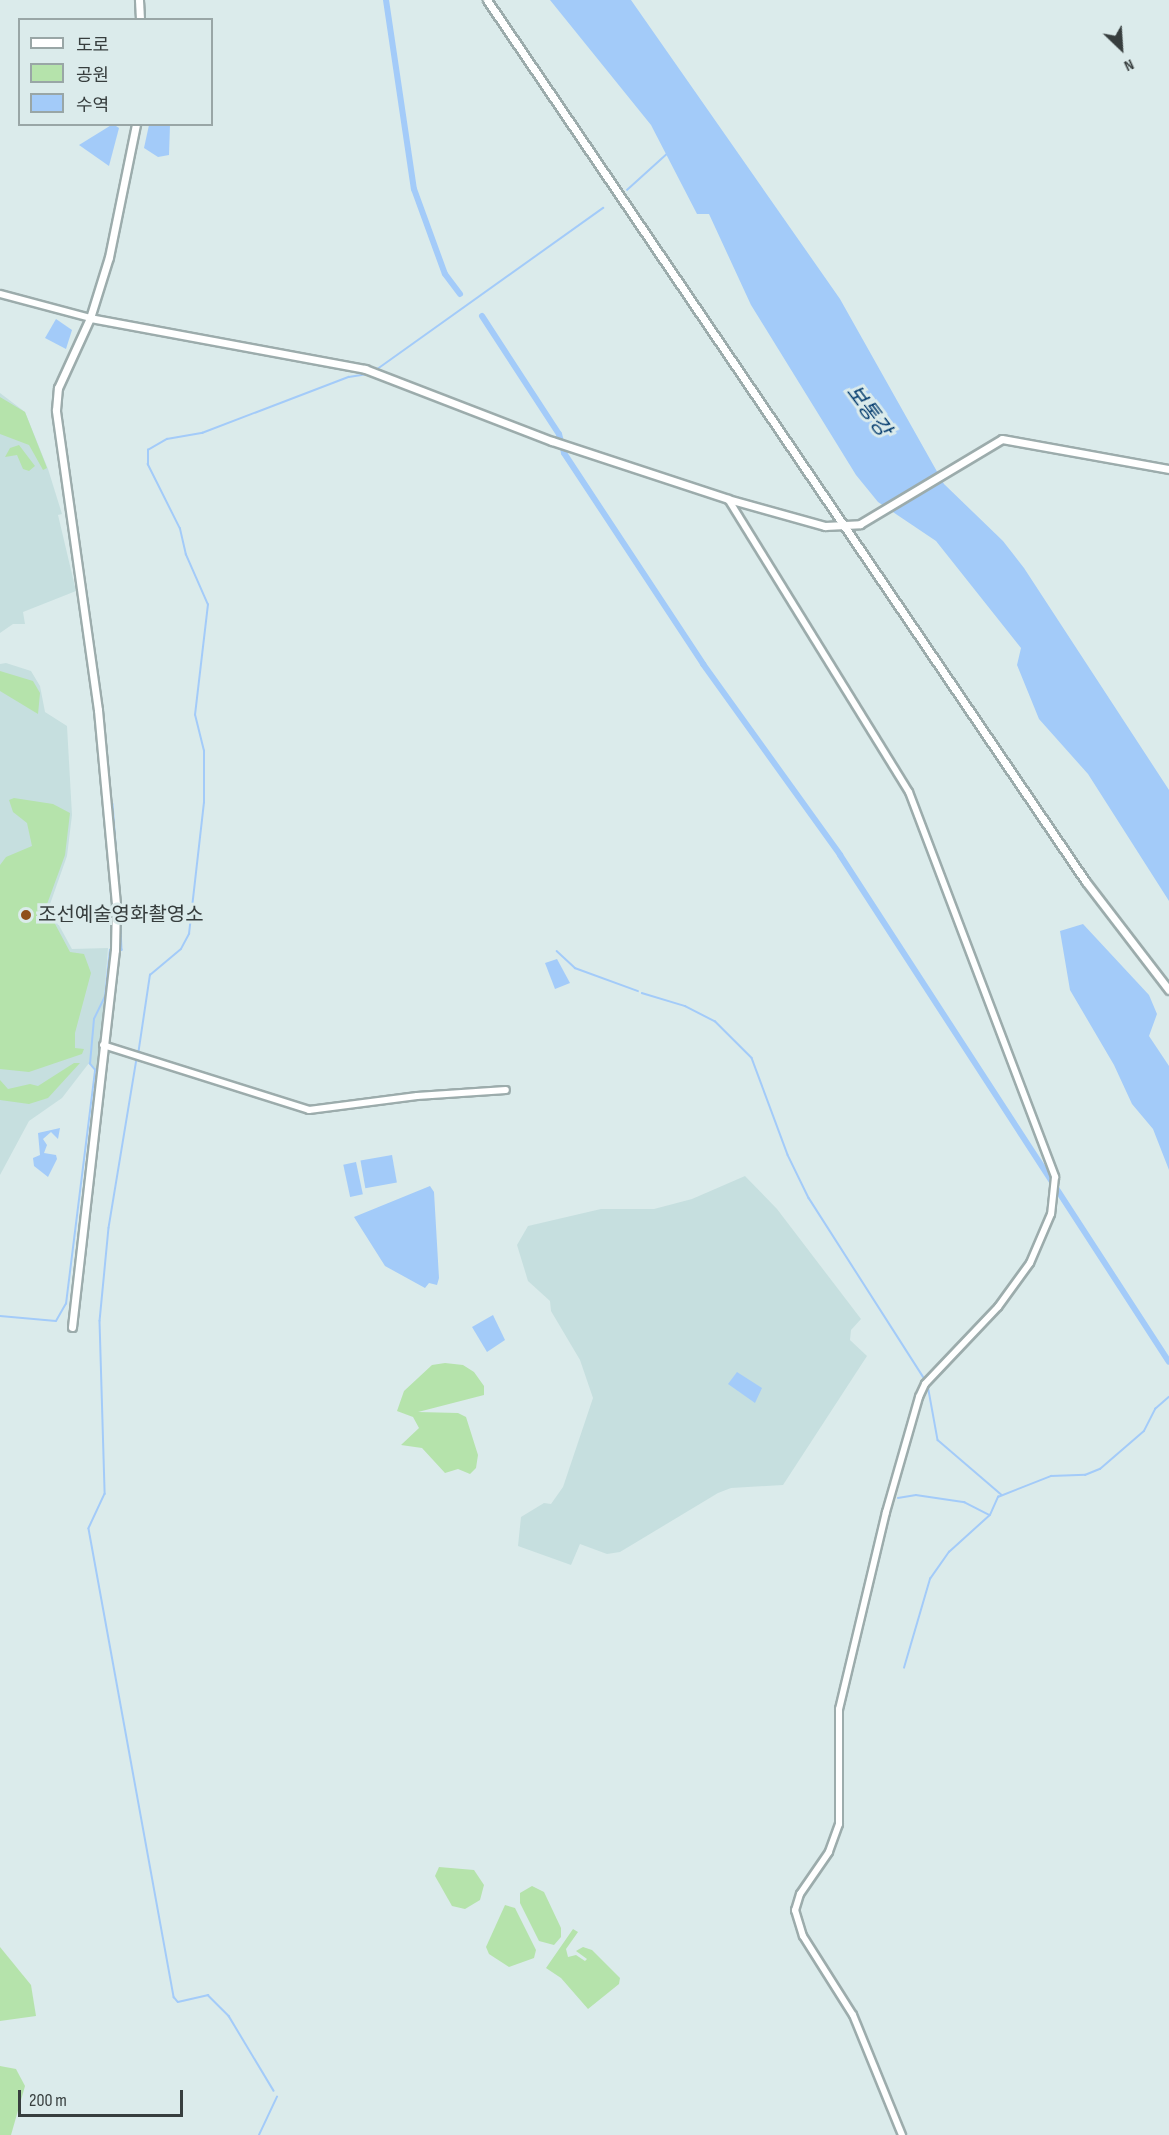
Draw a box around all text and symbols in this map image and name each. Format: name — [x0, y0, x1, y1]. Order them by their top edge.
legend — [18, 18, 213, 126]
north arrow — [1091, 18, 1151, 78]
text: 도로 — [76, 35, 109, 56]
text: N — [1121, 54, 1137, 75]
text: 공원 — [76, 65, 109, 86]
text: 수역 — [76, 95, 109, 116]
water label: 보통강 — [840, 380, 896, 442]
place label: 조선예술영화촬영소 — [38, 903, 204, 927]
marker: 조선예술영화촬영소 — [19, 908, 33, 922]
scale bar — [21, 2078, 186, 2116]
text: 200 m — [29, 2090, 67, 2111]

